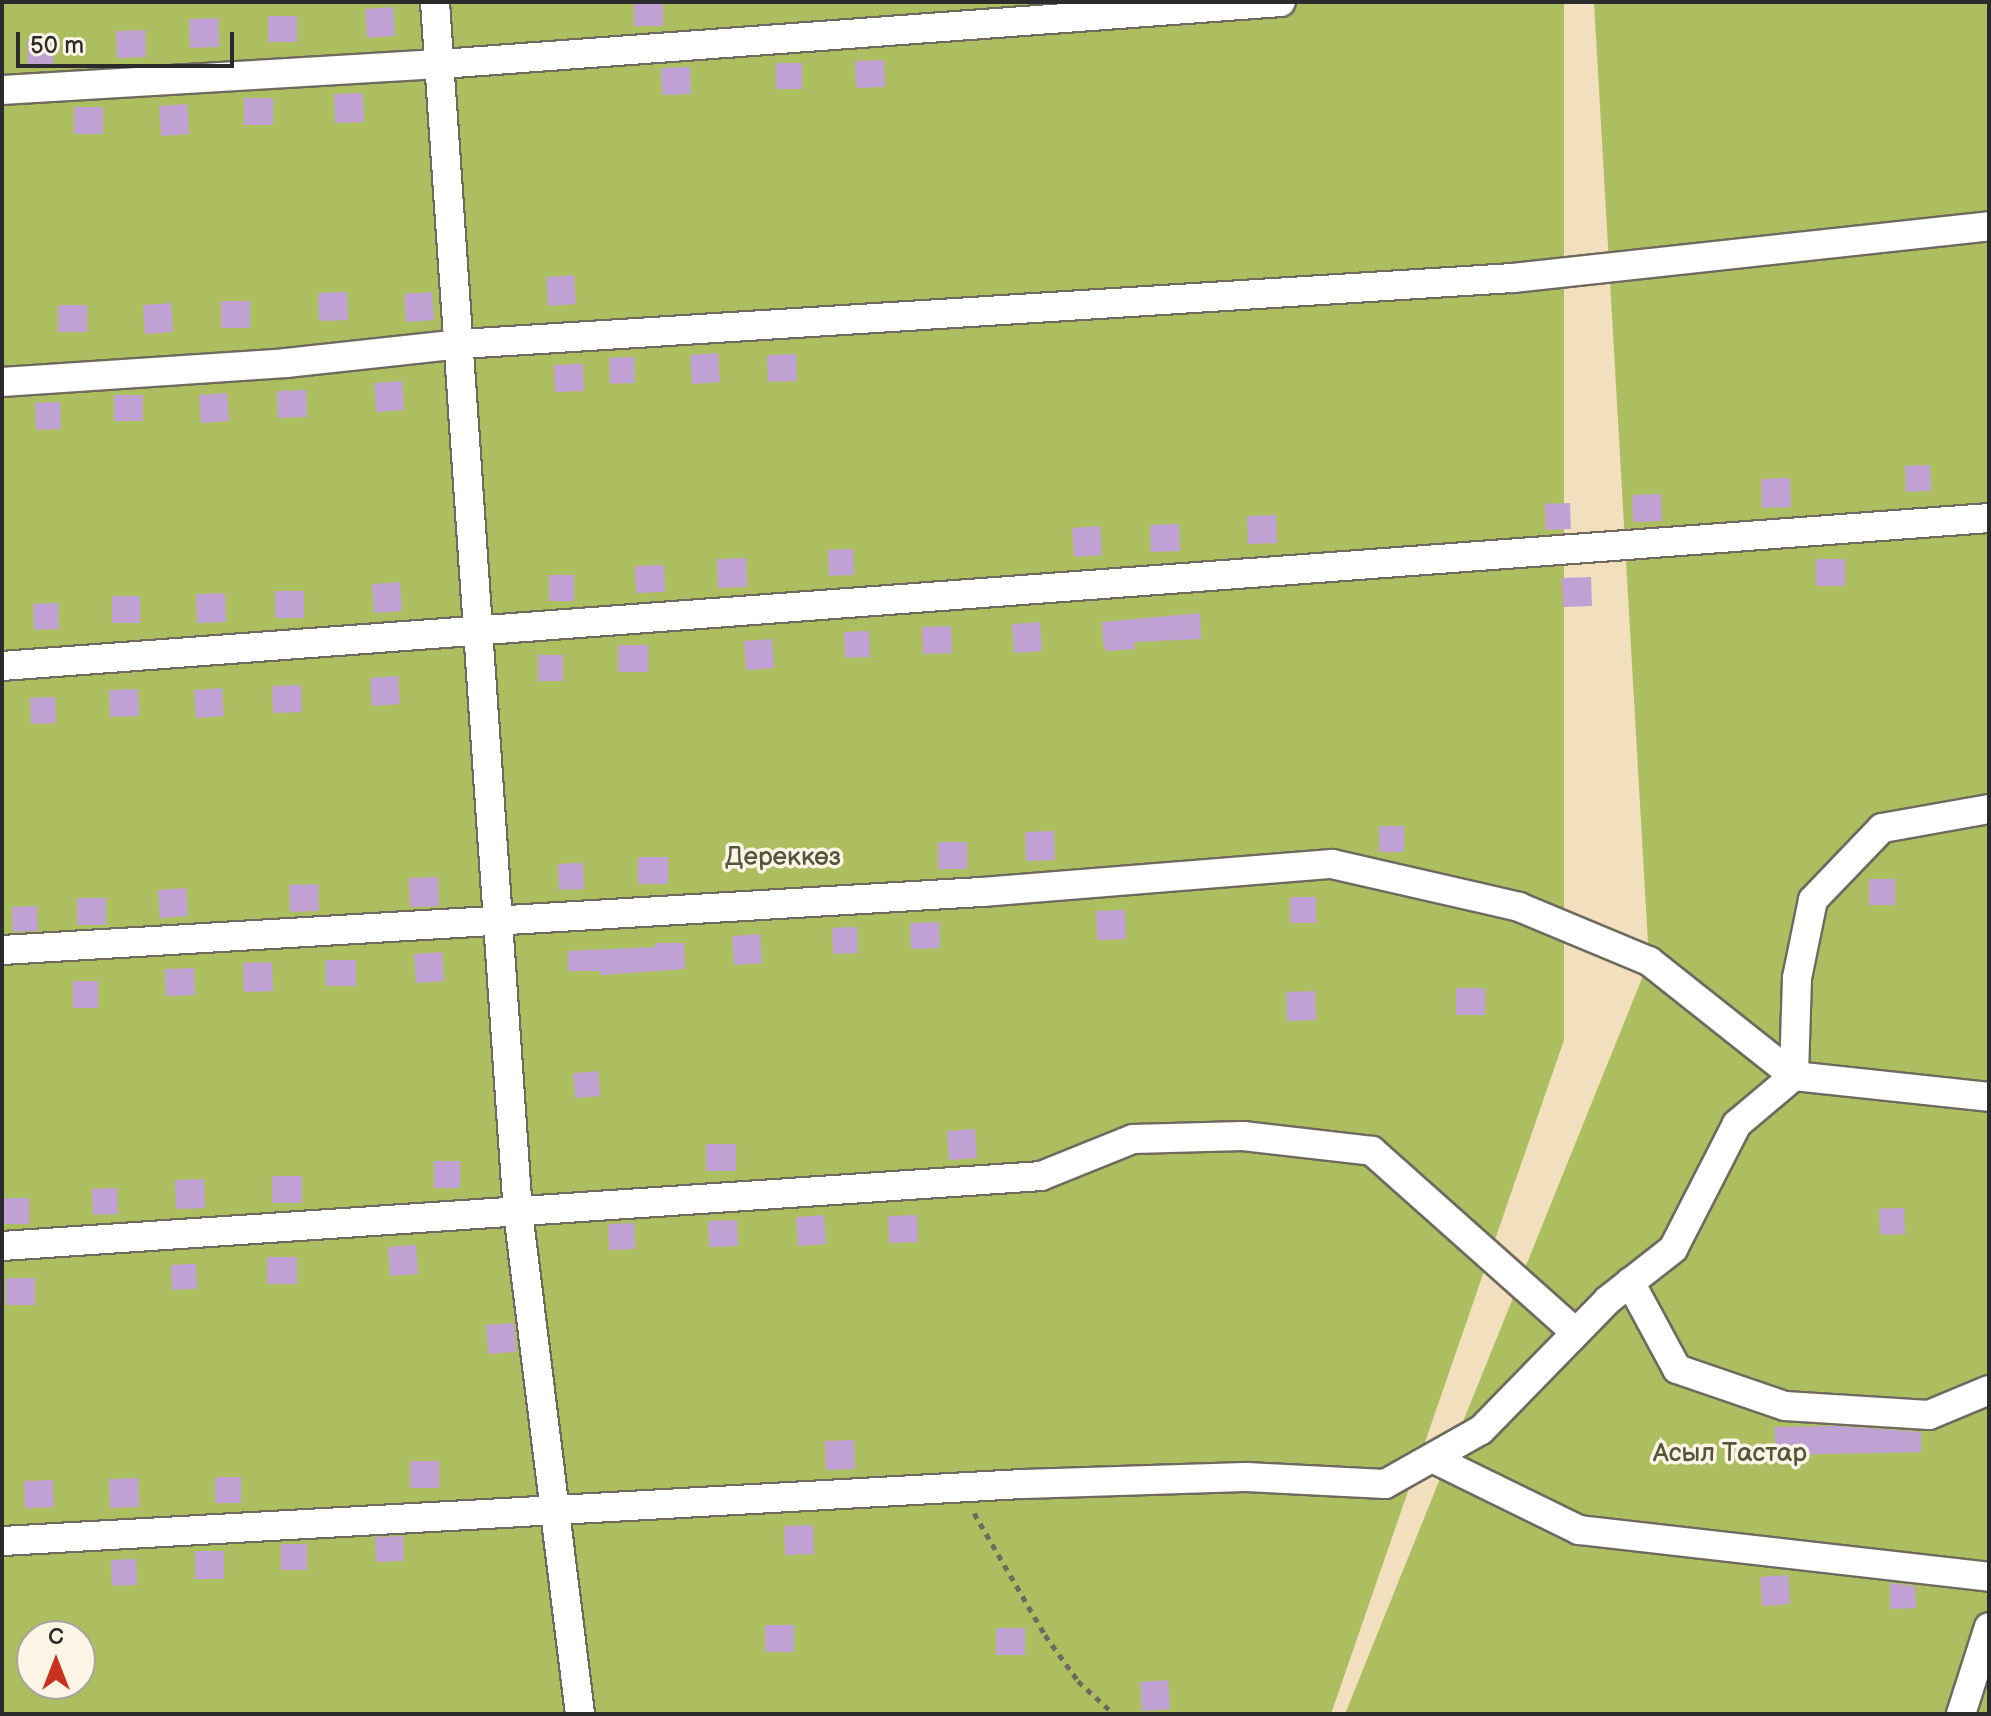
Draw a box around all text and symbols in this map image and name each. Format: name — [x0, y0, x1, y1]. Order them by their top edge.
scale bar — [20, 16, 238, 66]
text: 50 m — [30, 31, 84, 60]
park label: Дереккөз — [725, 842, 841, 874]
park label: Асыл Тастар — [1653, 1438, 1807, 1470]
north arrow — [16, 1620, 96, 1700]
text: С — [48, 1624, 64, 1651]

